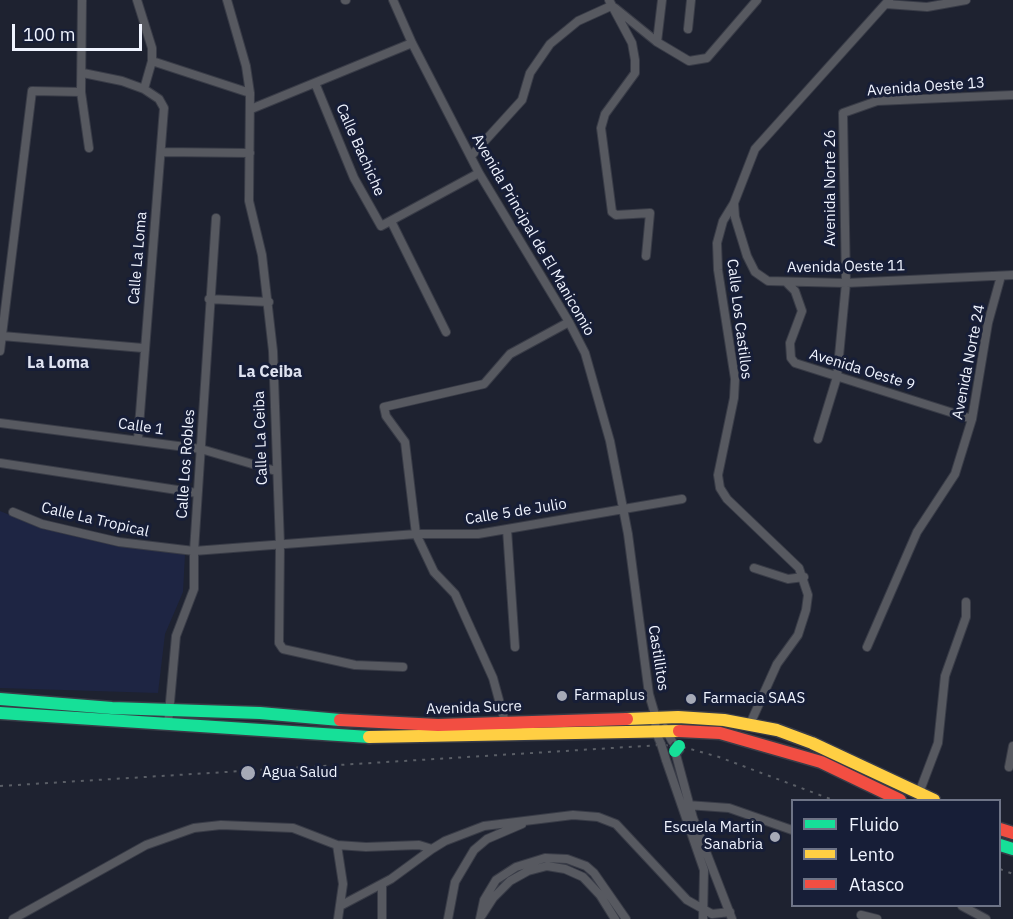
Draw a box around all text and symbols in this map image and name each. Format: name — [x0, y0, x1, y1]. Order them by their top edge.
scale bar — [15, 12, 146, 50]
text: 100 m — [23, 23, 75, 46]
street label: Avenida Oeste 13 — [866, 74, 986, 100]
street label: Calle Bachiche — [332, 101, 388, 199]
street label: Avenida Norte 26 — [822, 130, 840, 246]
street label: Avenida Principal de El Manicomio — [468, 131, 598, 339]
street label: Calle La Loma — [125, 211, 151, 305]
street label: Avenida Oeste 11 — [787, 257, 905, 277]
street label: Calle Los Castillos — [723, 258, 755, 380]
street label: Avenida Norte 24 — [949, 303, 989, 421]
street label: Avenida Oeste 9 — [807, 345, 917, 395]
district label: La Loma — [27, 353, 89, 373]
district label: La Ceiba — [238, 362, 302, 382]
street label: Calle La Ceiba — [250, 391, 272, 485]
street label: Calle Los Robles — [173, 409, 199, 519]
street label: Calle 1 — [117, 415, 165, 439]
street label: Calle 5 de Julio — [464, 495, 568, 529]
street label: Calle La Tropical — [39, 499, 151, 541]
street label: Castillitos — [644, 624, 672, 692]
place label: Farmaplus — [574, 687, 645, 705]
marker: Farmaplus — [555, 689, 569, 703]
place label: Farmacia SAAS — [703, 690, 805, 708]
marker: Farmacia SAAS — [684, 692, 698, 706]
street label: Avenida Sucre — [426, 697, 522, 719]
marker: Agua Salud — [239, 764, 257, 782]
place label: Agua Salud — [262, 764, 338, 782]
legend — [791, 799, 1001, 907]
text: Fluido — [849, 813, 899, 836]
place label: Escuela Martin Sanabria — [664, 819, 763, 854]
marker: Escuela Martin Sanabria — [768, 830, 782, 844]
text: Lento — [849, 843, 894, 866]
text: Atasco — [849, 873, 904, 896]

